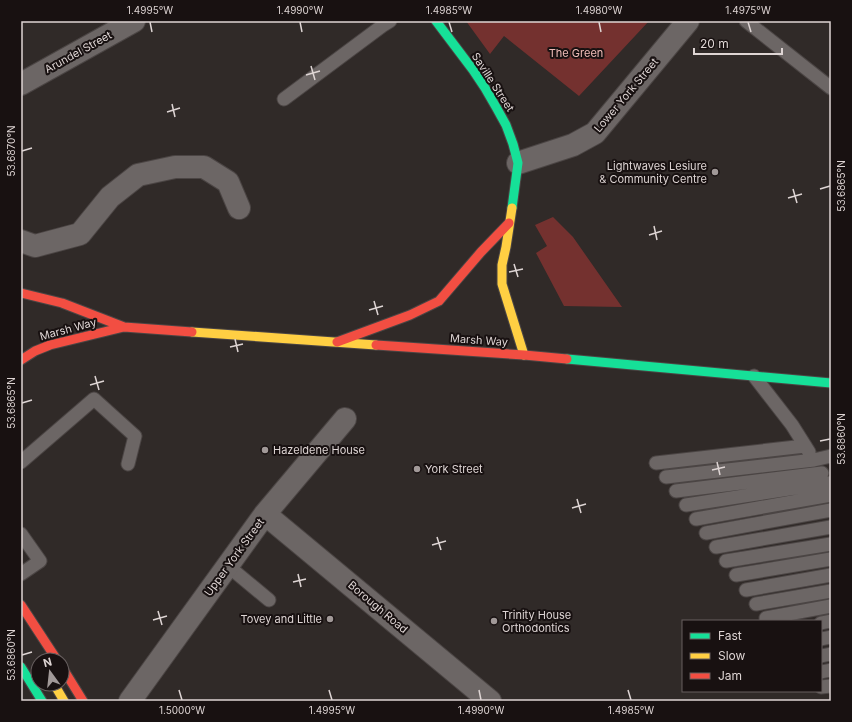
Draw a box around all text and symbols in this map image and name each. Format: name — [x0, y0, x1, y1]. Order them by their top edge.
text: 1.4995°W — [127, 4, 173, 16]
text: 1.4990°W — [277, 4, 323, 16]
text: 1.4985°W — [426, 4, 472, 16]
text: 1.4980°W — [576, 4, 622, 16]
text: 1.4975°W — [725, 4, 771, 16]
street label: Arundel Street — [42, 28, 114, 76]
scale bar — [694, 30, 782, 56]
text: 20 m — [700, 36, 729, 51]
park label: The Green — [549, 46, 603, 60]
street label: Saville Street — [469, 50, 518, 115]
street label: Lower York Street — [591, 55, 661, 135]
text: 53.6870°N — [5, 126, 17, 176]
place label: Lightwaves Lesiure & Community Centre — [599, 159, 707, 186]
text: 53.6865°N — [835, 160, 847, 212]
marker: Lightwaves Lesiure & Community Centre — [710, 167, 720, 177]
street label: Marsh Way — [38, 315, 98, 343]
street label: Marsh Way — [450, 331, 508, 349]
text: 53.6865°N — [5, 377, 17, 429]
text: 53.6860°N — [835, 413, 847, 465]
place label: Hazeldene House — [273, 443, 365, 457]
marker: Hazeldene House — [260, 445, 270, 455]
place label: York Street — [425, 462, 483, 476]
marker: York Street — [412, 464, 422, 474]
street label: Upper York Street — [201, 515, 267, 599]
street label: Borough Road — [345, 578, 411, 636]
place label: Trinity House Orthodontics — [502, 608, 571, 635]
place label: Tovey and Little — [241, 612, 322, 626]
marker: Tovey and Little — [325, 614, 335, 624]
marker: Trinity House Orthodontics — [489, 616, 499, 626]
legend — [682, 620, 822, 692]
text: Fast — [718, 628, 742, 643]
text: 53.6860°N — [5, 629, 17, 681]
text: Slow — [718, 648, 746, 663]
north arrow — [30, 652, 70, 692]
text: N — [42, 654, 53, 670]
text: Jam — [718, 668, 742, 683]
text: 1.5000°W — [159, 704, 205, 716]
text: 1.4995°W — [309, 704, 355, 716]
text: 1.4990°W — [458, 704, 504, 716]
text: 1.4985°W — [608, 704, 654, 716]

